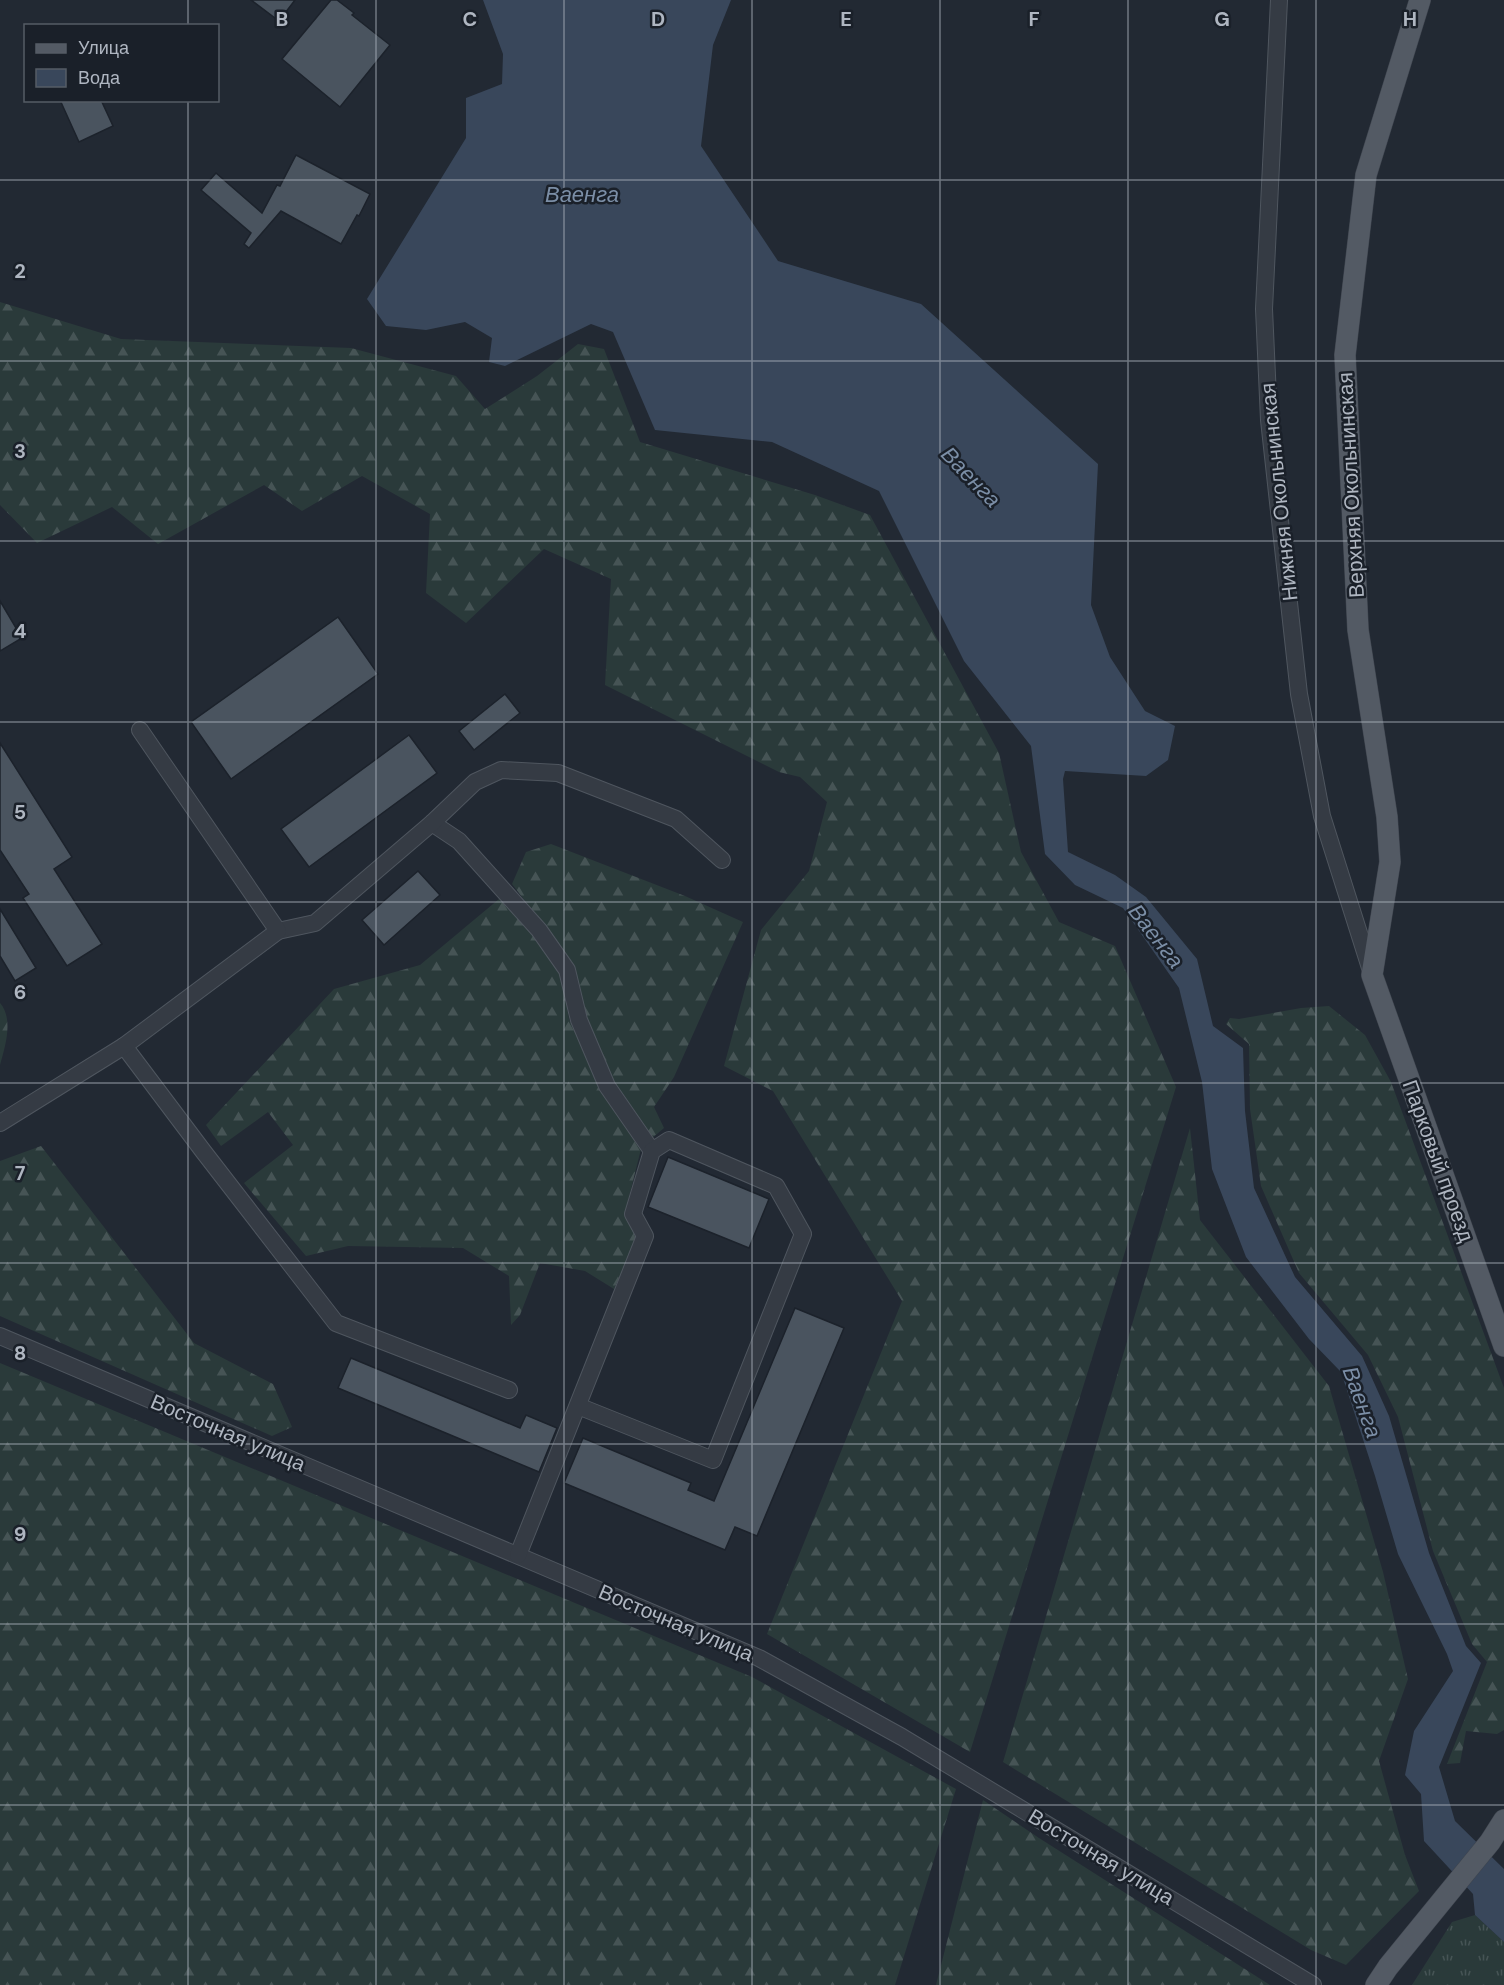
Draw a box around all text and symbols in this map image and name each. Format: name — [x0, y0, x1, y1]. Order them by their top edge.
text: B — [276, 6, 288, 32]
text: C — [463, 6, 477, 32]
text: D — [651, 6, 665, 32]
text: E — [840, 6, 852, 32]
text: F — [1028, 6, 1040, 32]
text: G — [1214, 6, 1230, 32]
text: H — [1403, 6, 1417, 32]
legend — [24, 24, 219, 102]
text: Улица — [78, 36, 130, 60]
text: Вода — [78, 66, 121, 90]
water label: Ваенга — [545, 180, 619, 209]
text: 2 — [14, 258, 26, 284]
street label: Верхняя Окольнинская — [1331, 371, 1371, 599]
street label: Нижняя Окольнинская — [1254, 382, 1304, 602]
text: 3 — [14, 438, 26, 464]
water label: Ваенга — [935, 440, 1007, 514]
text: 4 — [14, 618, 27, 644]
text: 5 — [14, 799, 26, 825]
water label: Ваенга — [1122, 898, 1190, 974]
text: 6 — [14, 979, 26, 1005]
street label: Парковый проезд — [1396, 1076, 1480, 1246]
text: 7 — [15, 1160, 26, 1186]
text: 8 — [14, 1340, 26, 1366]
water label: Ваенга — [1336, 1362, 1388, 1442]
street label: Восточная улица — [146, 1388, 310, 1478]
text: 9 — [14, 1521, 26, 1547]
street label: Восточная улица — [594, 1578, 758, 1668]
street label: Восточная улица — [1023, 1802, 1179, 1912]

